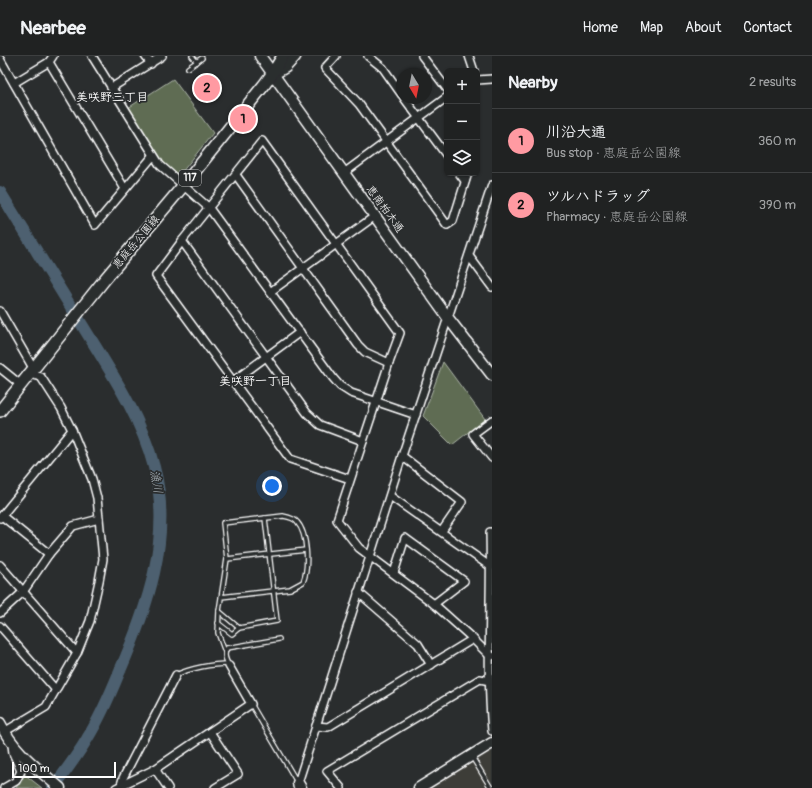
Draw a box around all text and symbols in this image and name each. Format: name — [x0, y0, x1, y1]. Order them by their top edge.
text: Nearbee — [20, 16, 86, 40]
text: Home — [583, 19, 618, 36]
text: Map — [640, 19, 663, 36]
text: About — [685, 19, 721, 36]
text: Contact — [743, 19, 792, 36]
north arrow — [396, 68, 432, 104]
map controls — [444, 68, 480, 176]
button: + — [444, 68, 480, 104]
text: Nearby — [508, 72, 557, 93]
pin: 2 — [194, 73, 220, 103]
text: 2 results — [749, 74, 796, 90]
district label: 美咲野三丁目 — [76, 90, 148, 105]
pin: 1 — [230, 104, 256, 134]
button: − — [444, 104, 480, 140]
text: 川沿大通 — [546, 123, 606, 142]
text: 1 — [518, 133, 524, 149]
text: 360 m — [758, 133, 796, 149]
button: layers — [444, 140, 480, 176]
text: Bus stop · 恵庭岳公園線 — [546, 145, 681, 161]
road number: 117 — [179, 170, 201, 186]
street label: 恵南柏木通 — [364, 183, 406, 235]
text: ツルハドラッグ — [546, 187, 650, 206]
text: 2 — [517, 197, 525, 213]
text: 390 m — [759, 197, 796, 213]
text: Pharmacy · 恵庭岳公園線 — [546, 209, 688, 225]
street label: 恵庭岳公園線 — [110, 213, 162, 271]
district label: 美咲野一丁目 — [219, 374, 291, 389]
water label: 漁川 — [147, 469, 165, 495]
your location — [262, 476, 282, 496]
scale bar — [12, 760, 116, 779]
text: 100 m — [18, 762, 49, 775]

